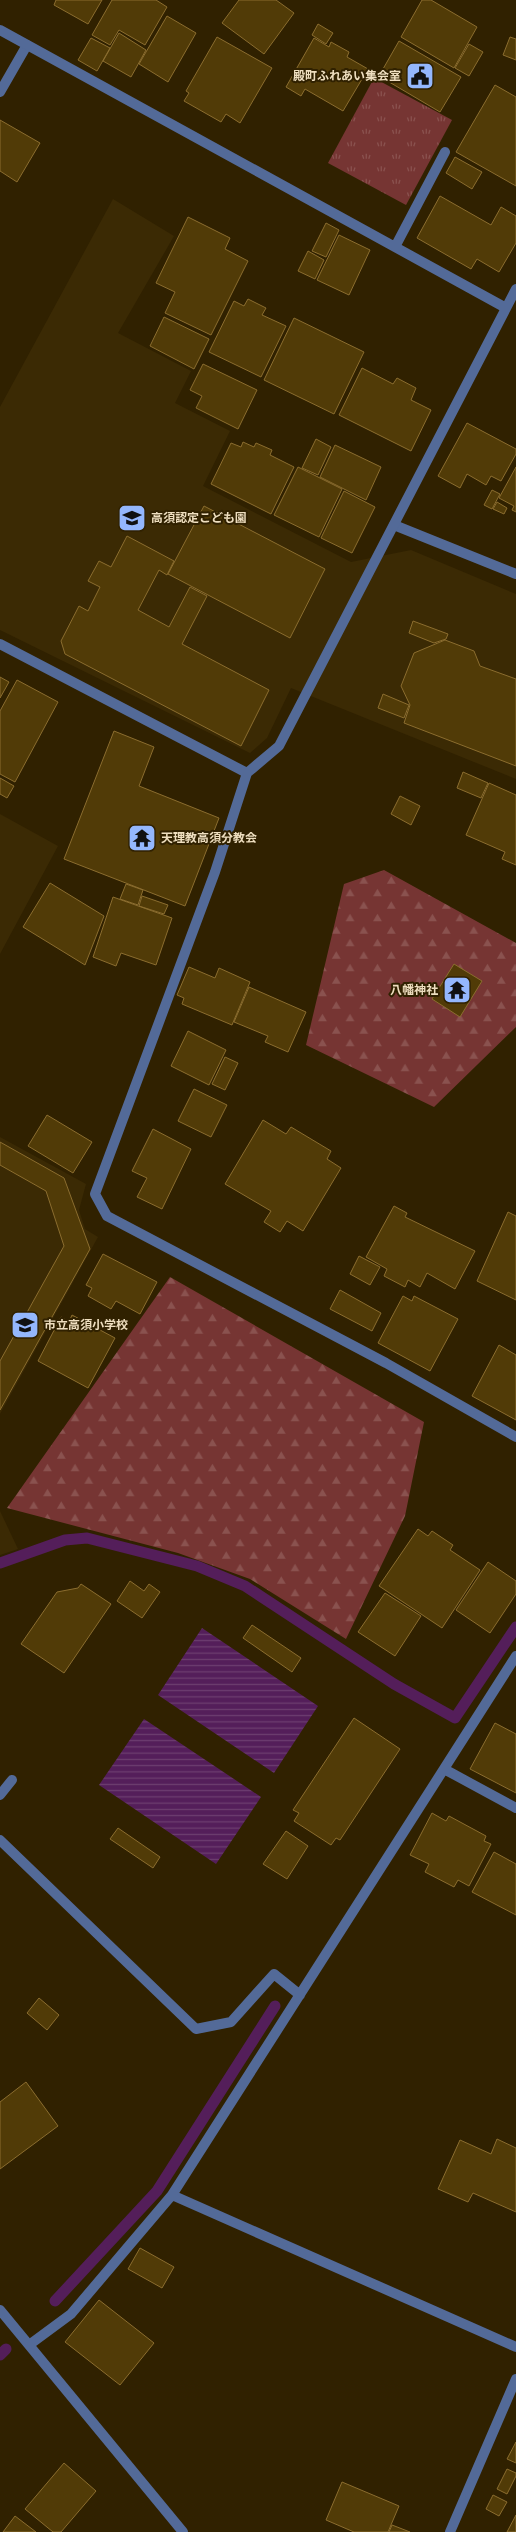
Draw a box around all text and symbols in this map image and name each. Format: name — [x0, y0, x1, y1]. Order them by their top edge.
public building icon: 殿町ふれあい集会室 — [405, 61, 435, 91]
place label: 殿町ふれあい集会室 — [293, 67, 401, 84]
school or university icon: 高須認定こども園 — [117, 503, 147, 533]
place label: 高須認定こども園 — [151, 509, 247, 526]
temple icon: 天理教高須分教会 — [127, 823, 157, 853]
place label: 天理教高須分教会 — [161, 829, 257, 846]
temple icon: 八幡神社 — [442, 975, 472, 1005]
place label: 八幡神社 — [390, 981, 438, 998]
school or university icon: 市立高須小学校 — [10, 1310, 40, 1340]
place label: 市立高須小学校 — [44, 1316, 128, 1333]

